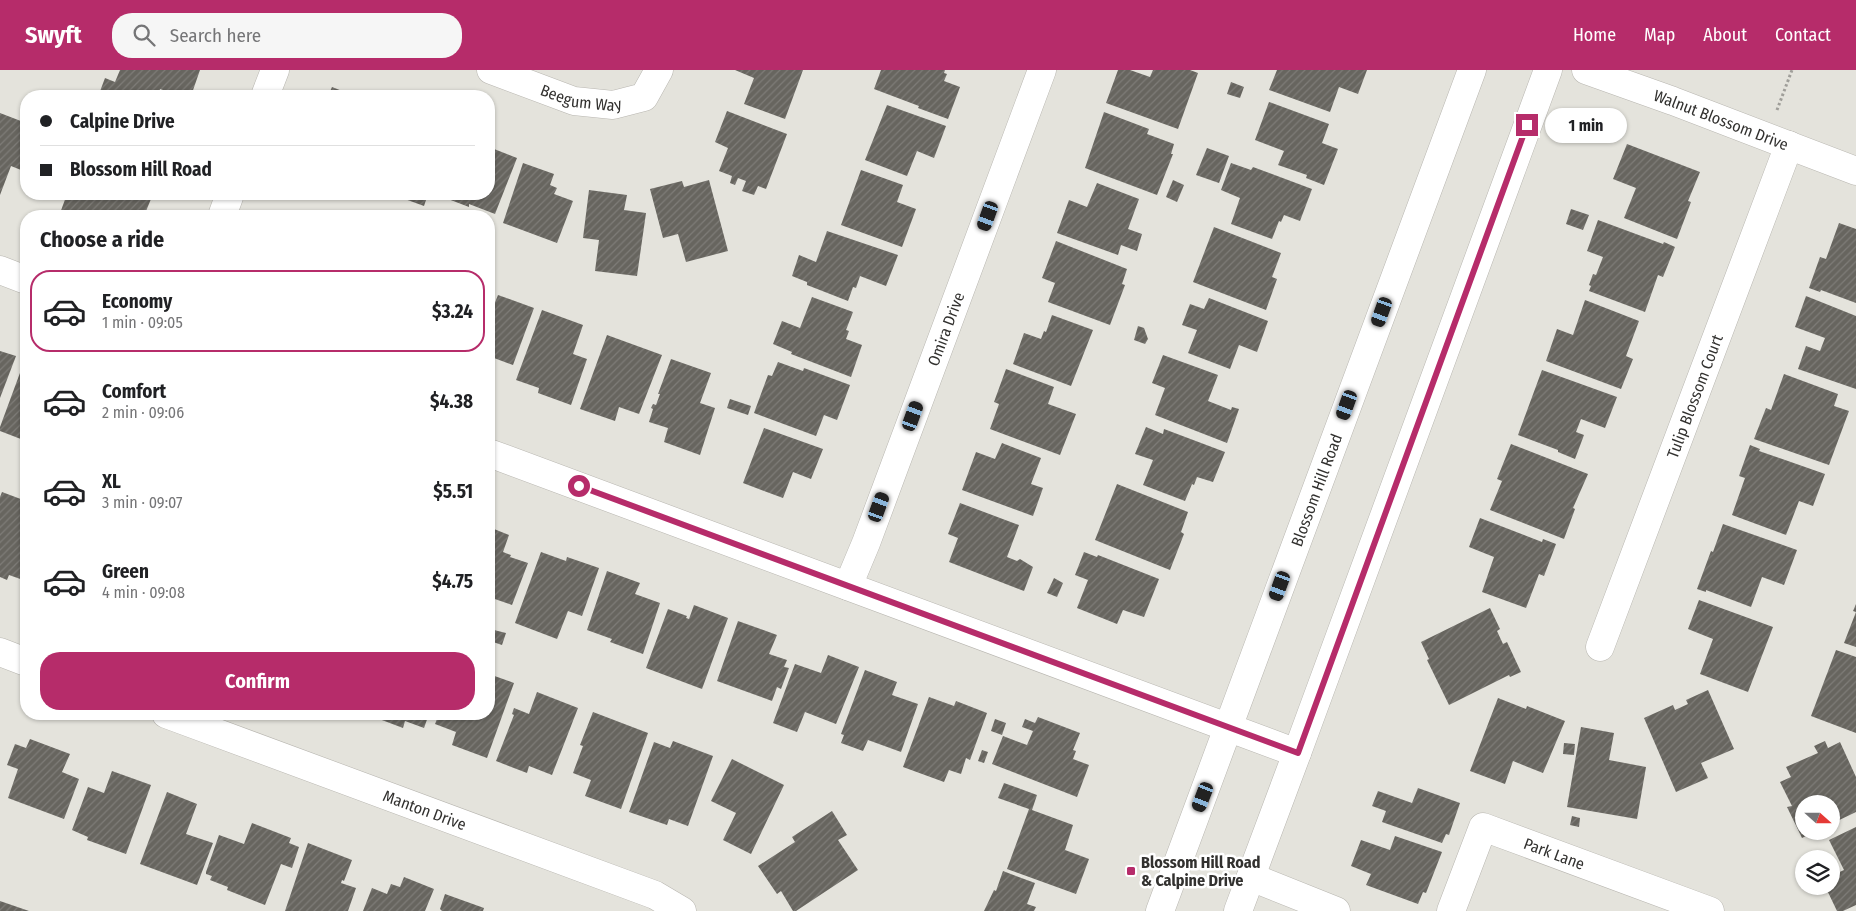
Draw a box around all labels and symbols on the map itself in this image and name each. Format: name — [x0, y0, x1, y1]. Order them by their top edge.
street label: Beegum Way — [538, 80, 625, 115]
street label: Walnut Blossom Drive — [1651, 86, 1791, 154]
callout: 1 min — [1544, 108, 1627, 142]
route end — [1516, 114, 1538, 136]
car — [975, 199, 1000, 233]
street label: Omira Drive — [924, 290, 968, 369]
car — [1369, 295, 1394, 329]
street label: Tulip Blossom Court — [1663, 331, 1727, 461]
car — [1334, 388, 1359, 422]
car — [900, 399, 925, 433]
street label: Blossom Hill Road — [1287, 431, 1346, 549]
route start — [568, 475, 590, 497]
car — [866, 490, 891, 524]
car — [1267, 569, 1292, 603]
car — [1190, 780, 1215, 814]
street label: Manton Drive — [380, 786, 469, 834]
north arrow — [1795, 795, 1840, 840]
street label: Park Lane — [1521, 834, 1587, 874]
place label: Blossom Hill Road & Calpine Drive — [1141, 853, 1260, 890]
marker: Blossom Hill Road & Calpine Drive — [1125, 865, 1137, 877]

